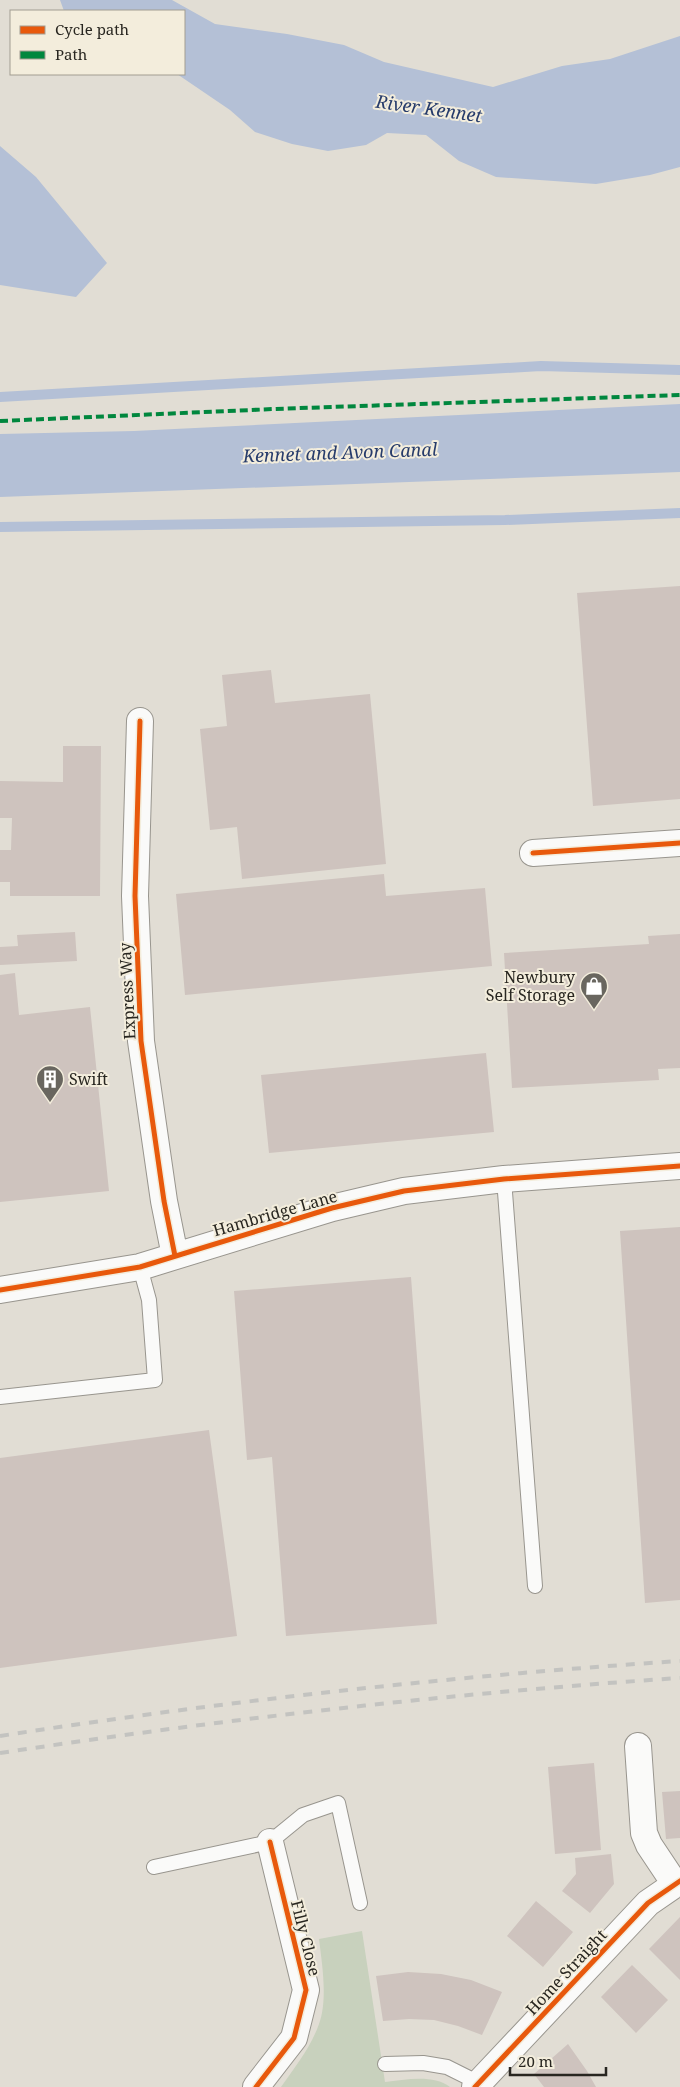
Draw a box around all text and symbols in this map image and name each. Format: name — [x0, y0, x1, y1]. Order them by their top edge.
legend — [10, 10, 185, 75]
text: Cycle path — [55, 19, 130, 39]
text: Path — [55, 44, 88, 64]
water label: River Kennet — [373, 89, 484, 127]
water label: Kennet and Avon Canal — [241, 437, 438, 467]
street label: Express Way — [113, 941, 141, 1040]
place label: Newbury Self Storage — [486, 966, 576, 1006]
shop icon: Newbury Self Storage — [579, 971, 609, 1010]
building icon: Swift — [35, 1064, 65, 1103]
place label: Swift — [69, 1068, 108, 1090]
street label: Hambridge Lane — [210, 1185, 340, 1241]
street label: Filly Close — [286, 1898, 326, 1978]
street label: Home Straight — [520, 1924, 612, 2020]
scale bar — [510, 2044, 606, 2076]
text: 20 m — [518, 2051, 553, 2071]

